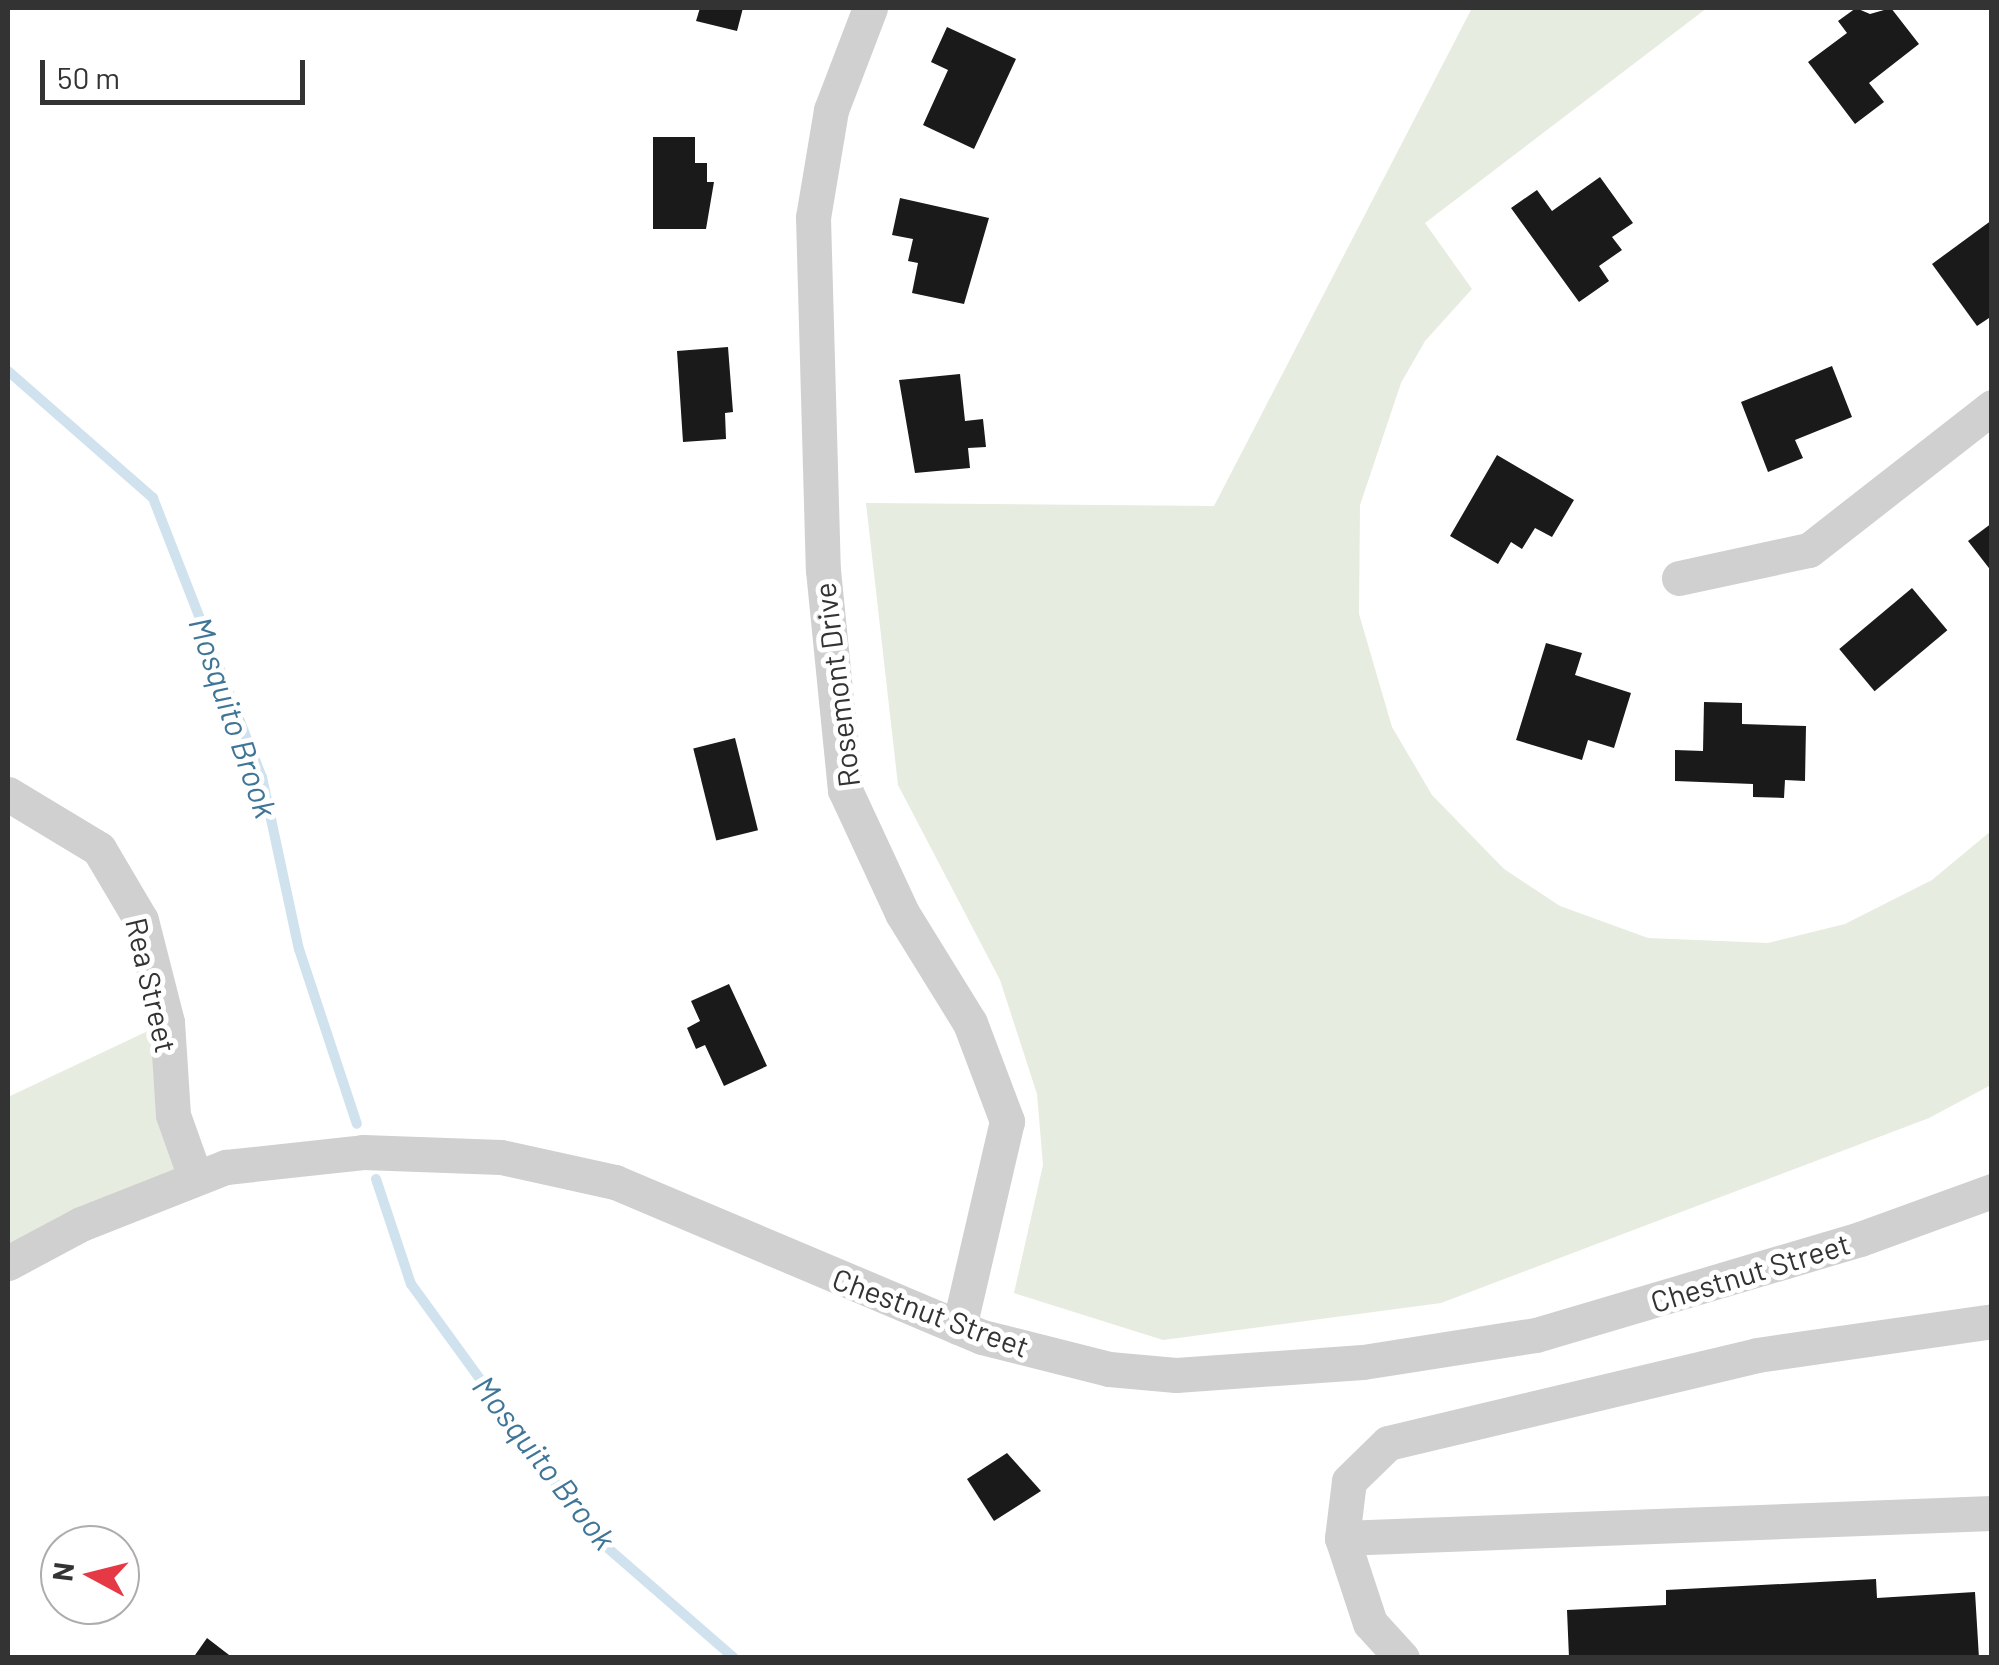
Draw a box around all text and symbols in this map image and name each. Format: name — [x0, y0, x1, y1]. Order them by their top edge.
scale bar — [45, 40, 310, 102]
text: 50 m — [57, 59, 120, 95]
street label: Rosemont Drive — [806, 581, 866, 789]
water label: Mosquito Brook — [182, 612, 286, 822]
street label: Rea Street — [119, 914, 185, 1056]
street label: Chestnut Street — [1646, 1225, 1854, 1319]
street label: Chestnut Street — [828, 1260, 1034, 1364]
water label: Mosquito Brook — [465, 1368, 625, 1556]
north arrow — [40, 1525, 140, 1625]
text: N — [44, 1560, 80, 1583]

